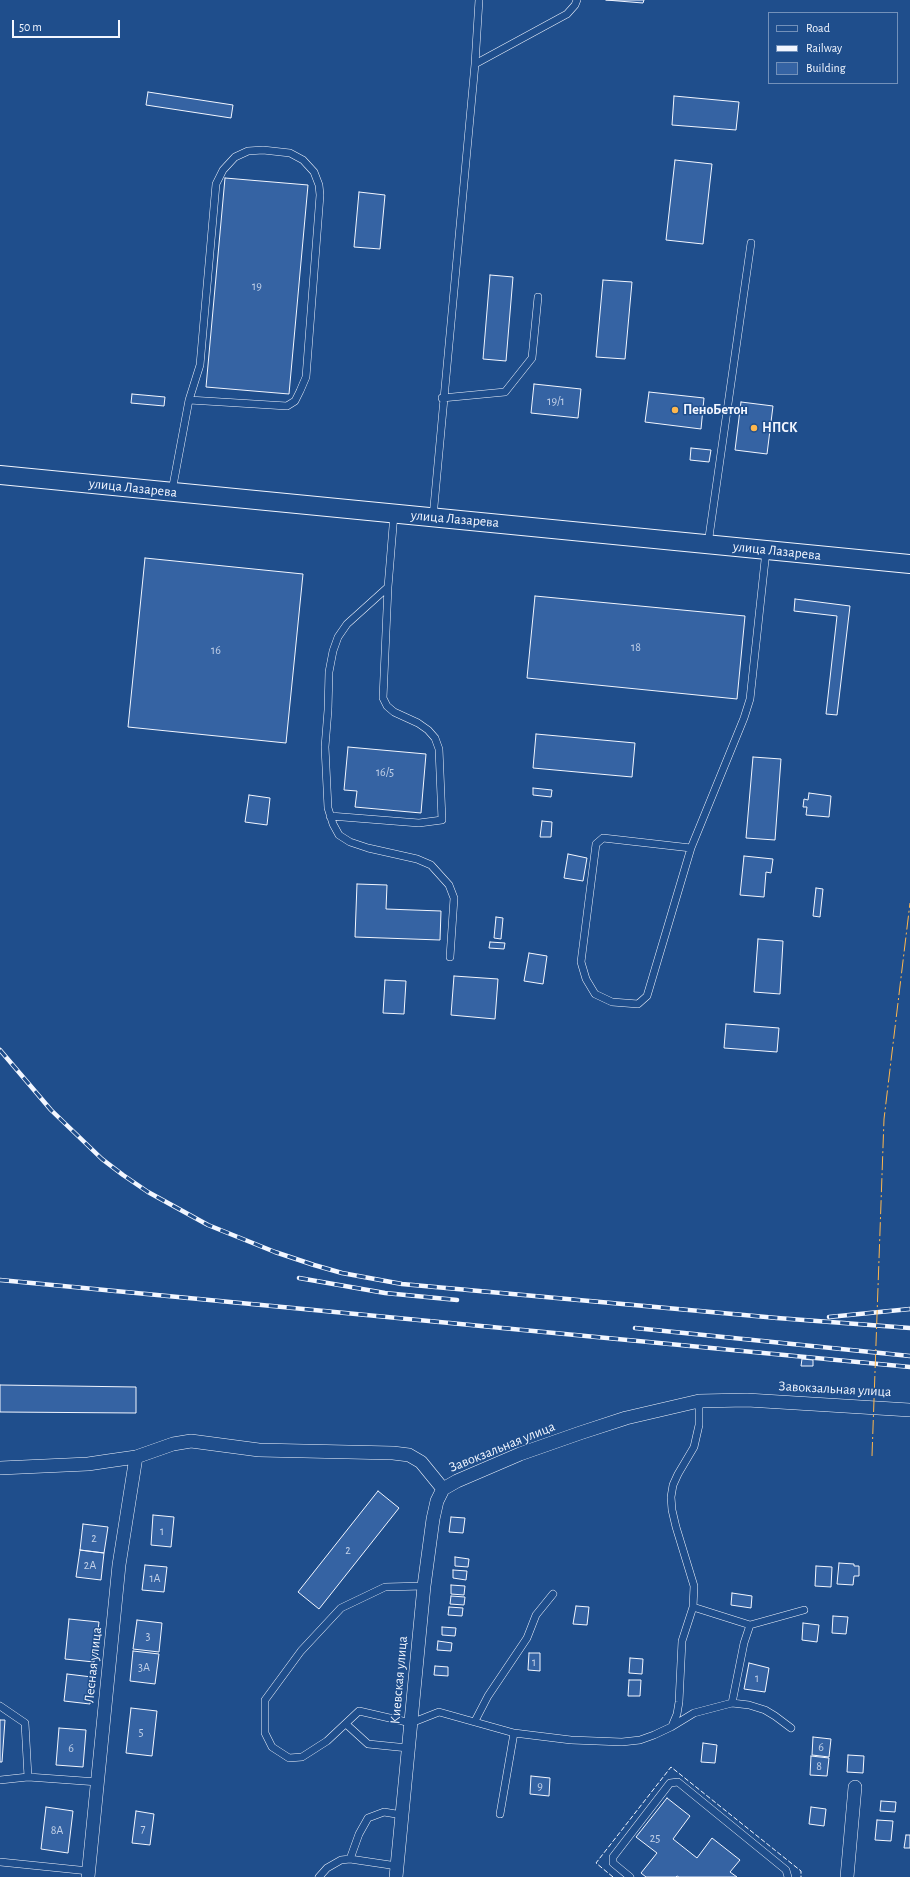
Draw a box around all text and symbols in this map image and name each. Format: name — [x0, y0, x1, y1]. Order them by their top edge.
scale bar — [14, 12, 122, 38]
legend — [768, 12, 898, 84]
text: 50 m — [19, 21, 42, 33]
text: Road — [806, 22, 830, 34]
text: Railway — [806, 42, 842, 54]
text: Building — [806, 62, 846, 74]
house number: 19 — [252, 279, 262, 293]
house number: 19/1 — [547, 394, 565, 408]
place label: ПеноБетон — [683, 402, 748, 418]
marker: ПеноБетон — [670, 405, 680, 415]
place label: НПСК — [762, 420, 798, 436]
marker: НПСК — [749, 423, 759, 433]
street label: улица Лазарева — [88, 475, 178, 501]
street label: улица Лазарева — [410, 507, 500, 531]
street label: улица Лазарева — [732, 538, 822, 564]
house number: 18 — [631, 640, 641, 654]
house number: 16 — [211, 643, 221, 657]
house number: 16/5 — [376, 765, 394, 779]
street label: Завокзальная улица — [778, 1378, 892, 1400]
street label: Завокзальная улица — [446, 1418, 558, 1476]
house number: 1 — [160, 1524, 164, 1538]
house number: 2 — [91, 1531, 97, 1545]
house number: 2 — [345, 1543, 351, 1557]
house number: 2А — [84, 1558, 96, 1572]
house number: 1А — [149, 1571, 161, 1585]
street label: Лесная улица — [81, 1626, 105, 1704]
house number: 3 — [146, 1629, 150, 1643]
street label: Киевская улица — [387, 1635, 411, 1725]
house number: 1 — [532, 1655, 536, 1669]
house number: 3А — [138, 1660, 150, 1674]
house number: 1 — [755, 1671, 759, 1685]
house number: 5 — [138, 1725, 144, 1739]
house number: 6 — [818, 1740, 824, 1754]
house number: 6 — [68, 1741, 74, 1755]
house number: 8 — [816, 1759, 822, 1773]
house number: 9 — [537, 1779, 543, 1793]
house number: 7 — [140, 1821, 146, 1835]
house number: 8А — [51, 1823, 63, 1837]
house number: 25 — [650, 1831, 660, 1845]

